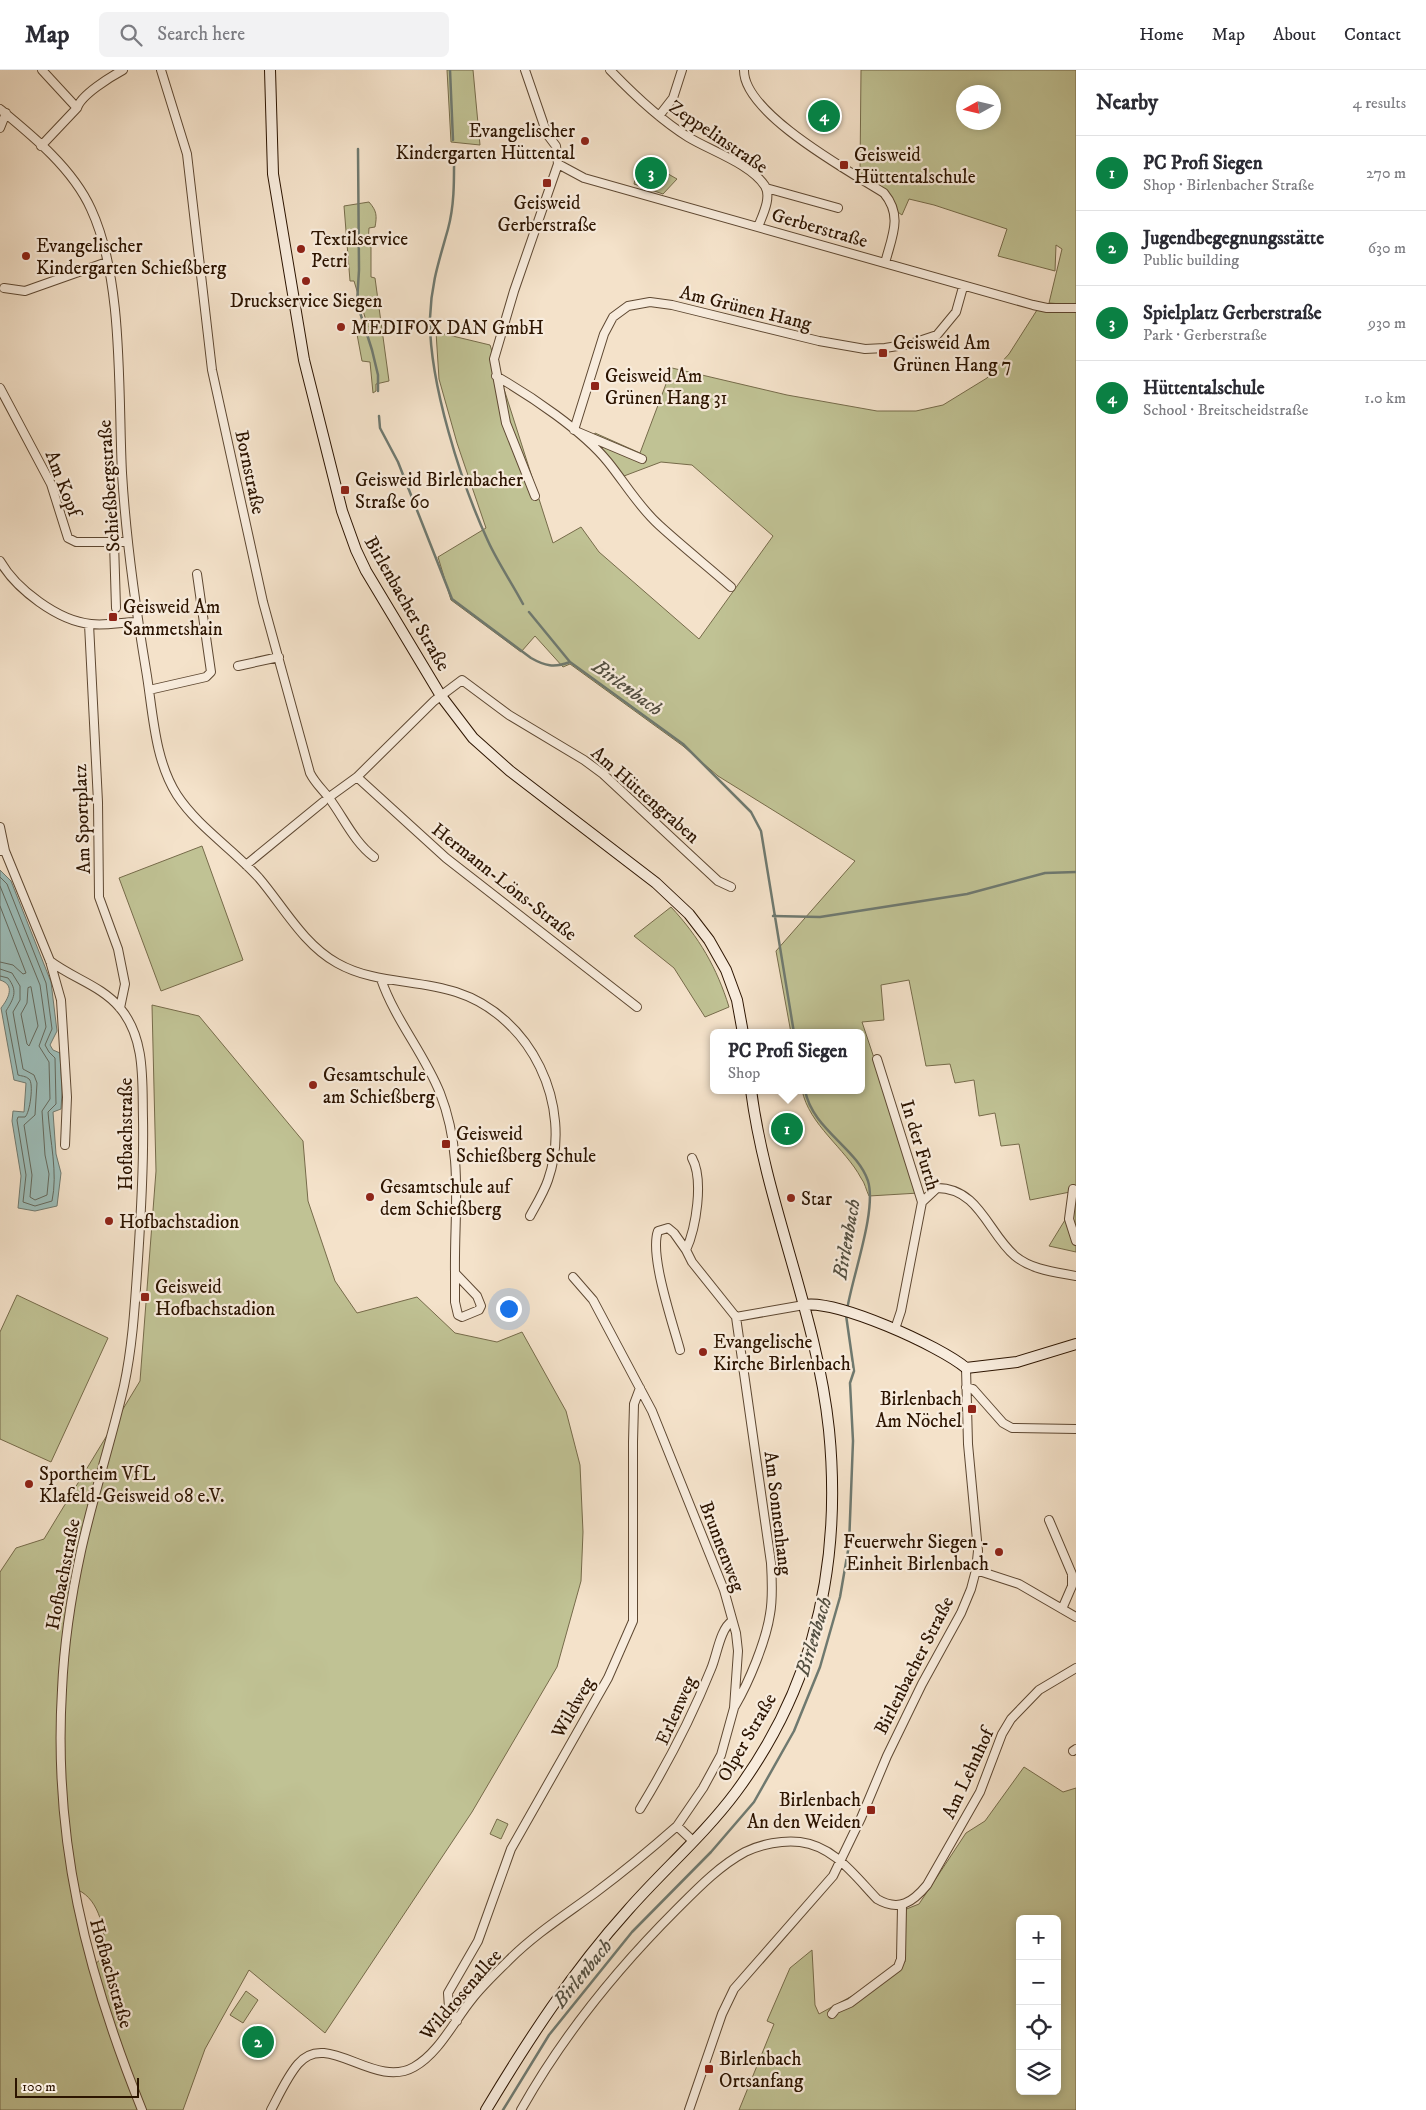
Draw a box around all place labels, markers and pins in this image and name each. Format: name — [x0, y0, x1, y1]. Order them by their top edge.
pin: 4 — [808, 97, 840, 135]
place label: Evangelischer Kindergarten Hüttental — [396, 120, 575, 165]
marker: Evangelischer Kindergarten Hüttental — [579, 135, 591, 147]
place label: Geisweid Hüttentalschule — [854, 144, 976, 189]
pin: 3 — [635, 154, 667, 192]
marker: Geisweid Hüttentalschule — [838, 159, 850, 171]
marker: Geisweid Gerberstraße — [541, 177, 553, 189]
place label: Geisweid Gerberstraße — [498, 192, 597, 237]
place label: Textilservice Petri — [311, 228, 408, 273]
place label: Evangelischer Kindergarten Schießberg — [36, 235, 227, 280]
marker: Textilservice Petri — [295, 243, 307, 255]
marker: Evangelischer Kindergarten Schießberg — [20, 250, 32, 262]
marker: Druckservice Siegen — [300, 275, 312, 287]
place label: Druckservice Siegen — [230, 290, 382, 313]
place label: MEDIFOX DAN GmbH — [351, 317, 544, 340]
marker: MEDIFOX DAN GmbH — [335, 321, 347, 333]
place label: Geisweid Am Grünen Hang 7 — [893, 332, 1012, 377]
marker: Geisweid Am Grünen Hang 7 — [877, 347, 889, 359]
place label: Geisweid Am Grünen Hang 31 — [605, 365, 728, 410]
marker: Geisweid Am Grünen Hang 31 — [589, 380, 601, 392]
place label: Geisweid Birlenbacher Straße 60 — [355, 469, 523, 514]
marker: Geisweid Birlenbacher Straße 60 — [339, 484, 351, 496]
place label: Geisweid Am Sammetshain — [123, 596, 223, 641]
marker: Geisweid Am Sammetshain — [107, 611, 119, 623]
place label: Gesamtschule am Schießberg — [323, 1064, 436, 1109]
marker: Gesamtschule am Schießberg — [307, 1079, 319, 1091]
pin: 1 — [771, 1110, 803, 1148]
place label: Geisweid Schießberg Schule — [456, 1123, 596, 1168]
marker: Geisweid Schießberg Schule — [440, 1138, 452, 1150]
place label: Gesamtschule auf dem Schießberg — [380, 1176, 513, 1221]
place label: Star — [801, 1188, 832, 1211]
marker: Gesamtschule auf dem Schießberg — [364, 1191, 376, 1203]
marker: Star — [785, 1192, 797, 1204]
place label: Hofbachstadion — [119, 1211, 239, 1234]
marker: Hofbachstadion — [103, 1215, 115, 1227]
place label: Geisweid Hofbachstadion — [155, 1276, 275, 1321]
marker: Geisweid Hofbachstadion — [139, 1291, 151, 1303]
place label: Evangelische Kirche Birlenbach — [713, 1331, 851, 1376]
marker: Evangelische Kirche Birlenbach — [697, 1346, 709, 1358]
place label: Birlenbach Am Nöchel — [875, 1388, 962, 1433]
marker: Birlenbach Am Nöchel — [966, 1403, 978, 1415]
place label: Sportheim VfL Klafeld-Geisweid 08 e.V. — [39, 1463, 225, 1508]
marker: Sportheim VfL Klafeld-Geisweid 08 e.V. — [23, 1478, 35, 1490]
place label: Feuerwehr Siegen - Einheit Birlenbach — [843, 1531, 989, 1576]
marker: Feuerwehr Siegen - Einheit Birlenbach — [993, 1546, 1005, 1558]
place label: Birlenbach An den Weiden — [747, 1789, 861, 1834]
marker: Birlenbach An den Weiden — [865, 1804, 877, 1816]
pin: 2 — [242, 2023, 274, 2061]
place label: Birlenbach Ortsanfang — [719, 2048, 804, 2093]
marker: Birlenbach Ortsanfang — [703, 2063, 715, 2075]

